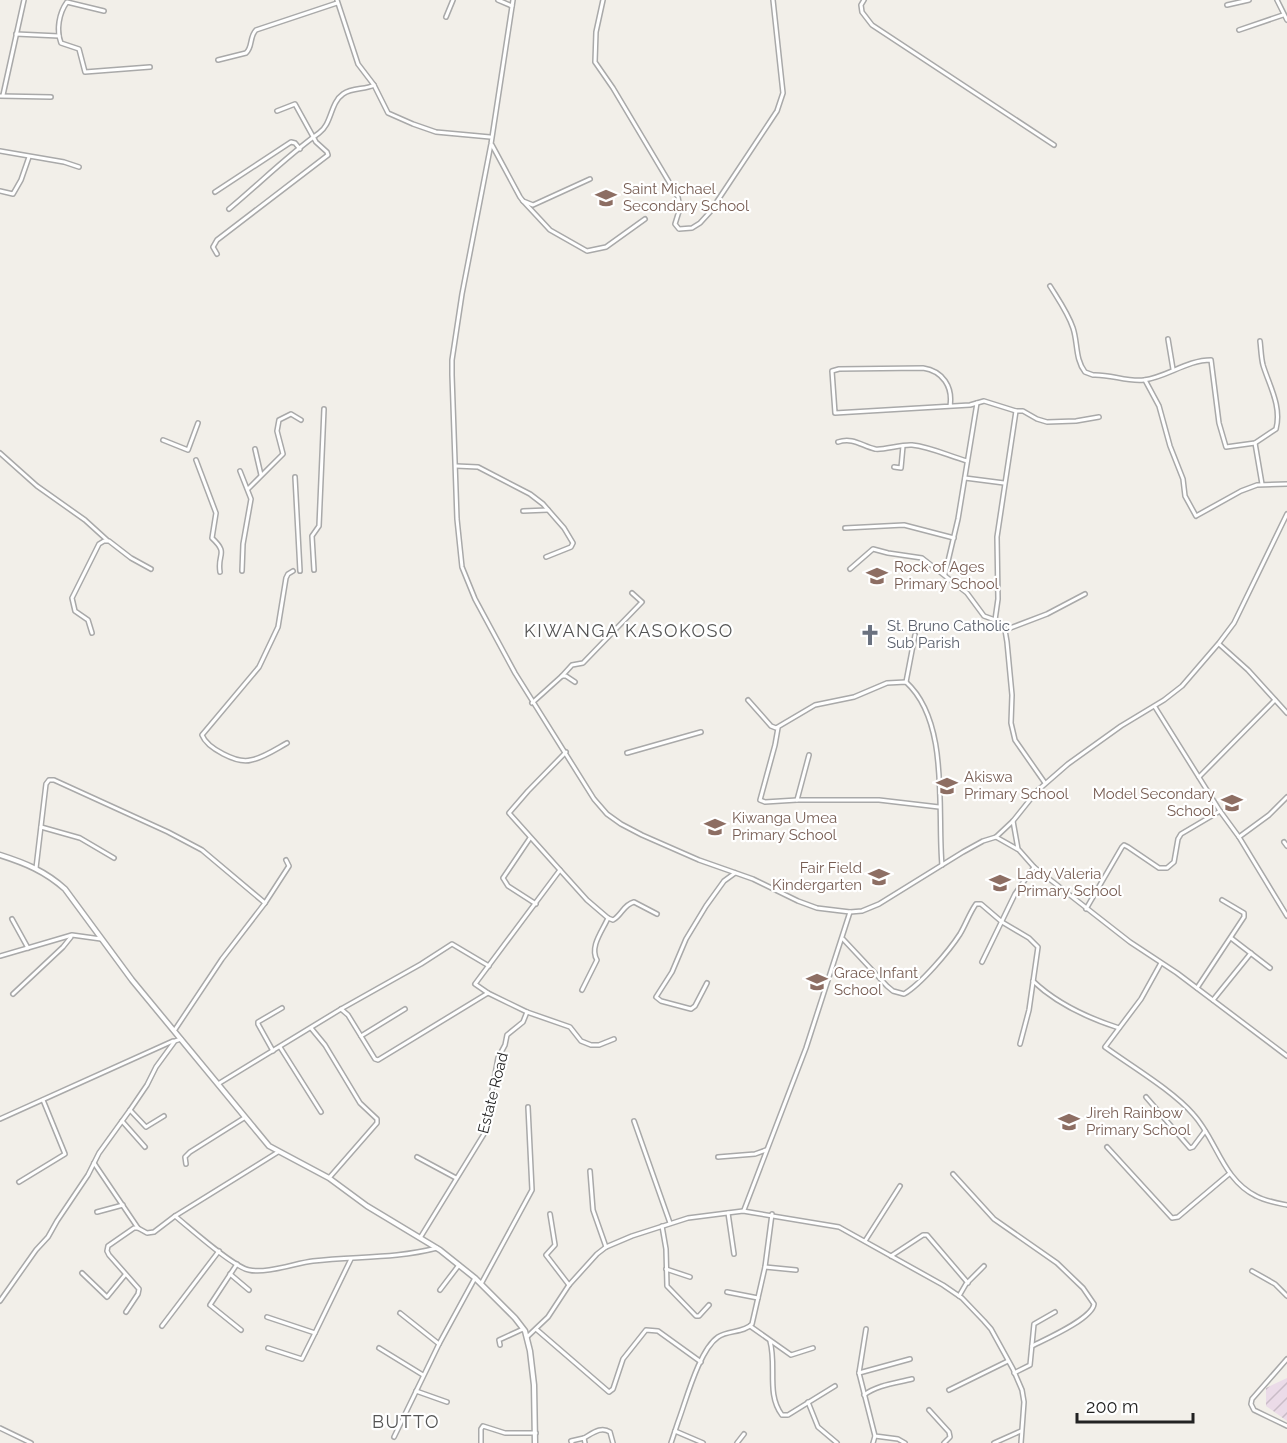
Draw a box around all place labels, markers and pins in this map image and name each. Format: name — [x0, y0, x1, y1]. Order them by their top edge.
place label: Saint Michael Secondary School — [623, 180, 750, 215]
school or university icon: Saint Michael Secondary School — [594, 186, 618, 210]
place label: Rock of Ages Primary School — [894, 558, 1000, 593]
school or university icon: Rock of Ages Primary School — [865, 564, 889, 588]
place label: St. Bruno Catholic Sub Parish — [887, 617, 1010, 652]
church icon: St. Bruno Catholic Sub Parish — [858, 623, 882, 647]
place label: Akiswa Primary School — [964, 768, 1070, 803]
school or university icon: Akiswa Primary School — [935, 774, 959, 798]
place label: Model Secondary School — [1093, 785, 1216, 820]
school or university icon: Model Secondary School — [1220, 791, 1244, 815]
place label: Kiwanga Umea Primary School — [732, 809, 838, 844]
school or university icon: Kiwanga Umea Primary School — [703, 815, 727, 839]
place label: Fair Field Kindergarten — [772, 859, 862, 894]
school or university icon: Fair Field Kindergarten — [867, 865, 891, 889]
place label: Lady Valeria Primary School — [1017, 865, 1123, 900]
school or university icon: Lady Valeria Primary School — [988, 871, 1012, 895]
place label: Grace Infant School — [834, 964, 918, 999]
school or university icon: Grace Infant School — [805, 970, 829, 994]
place label: Jireh Rainbow Primary School — [1086, 1104, 1192, 1139]
school or university icon: Jireh Rainbow Primary School — [1057, 1110, 1081, 1134]

